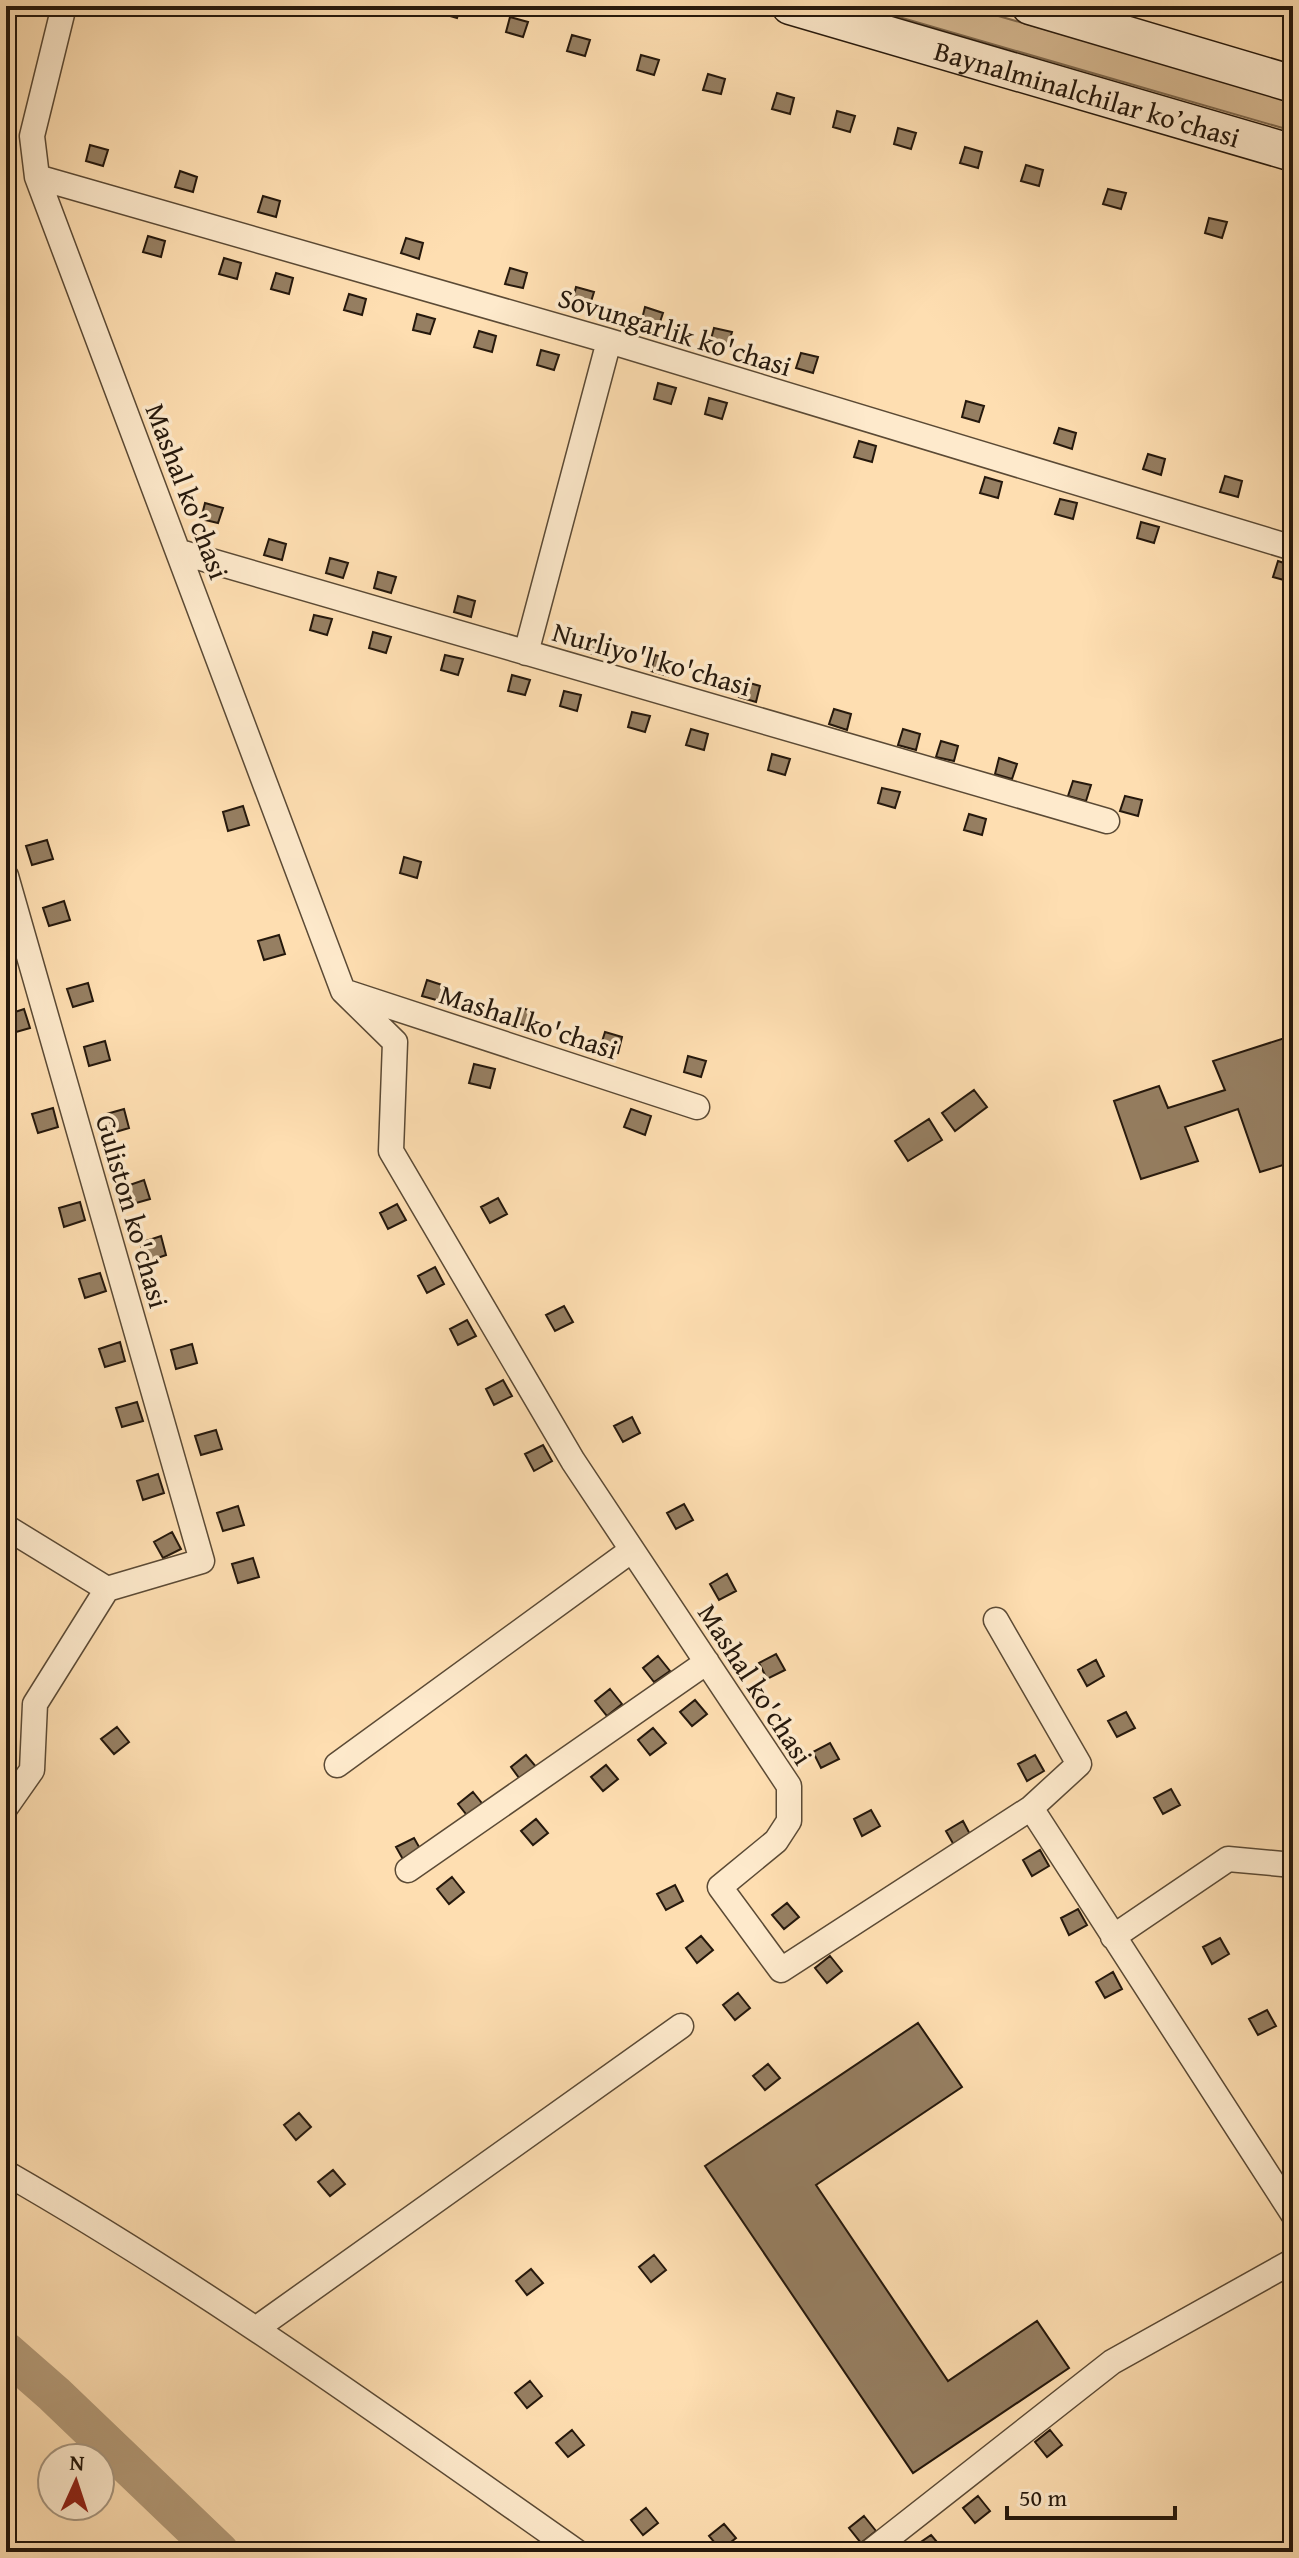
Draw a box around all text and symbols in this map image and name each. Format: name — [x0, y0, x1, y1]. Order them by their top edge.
street label: Baynalminalchilar ko’chasi — [930, 29, 1245, 157]
street label: Sovungarlik ko'chasi — [553, 276, 797, 386]
street label: Mashal ko'chasi — [136, 397, 240, 585]
street label: Nurliyo'l ko'chasi — [548, 610, 756, 706]
street label: Mashal ko'chasi — [435, 973, 624, 1069]
street label: Guliston ko'chasi — [86, 1109, 180, 1313]
street label: Mashal ko'chasi — [688, 1595, 824, 1773]
north arrow — [36, 2442, 116, 2522]
text: N — [69, 2446, 86, 2478]
scale bar — [1007, 2470, 1175, 2520]
text: 50 m — [1019, 2480, 1067, 2515]

